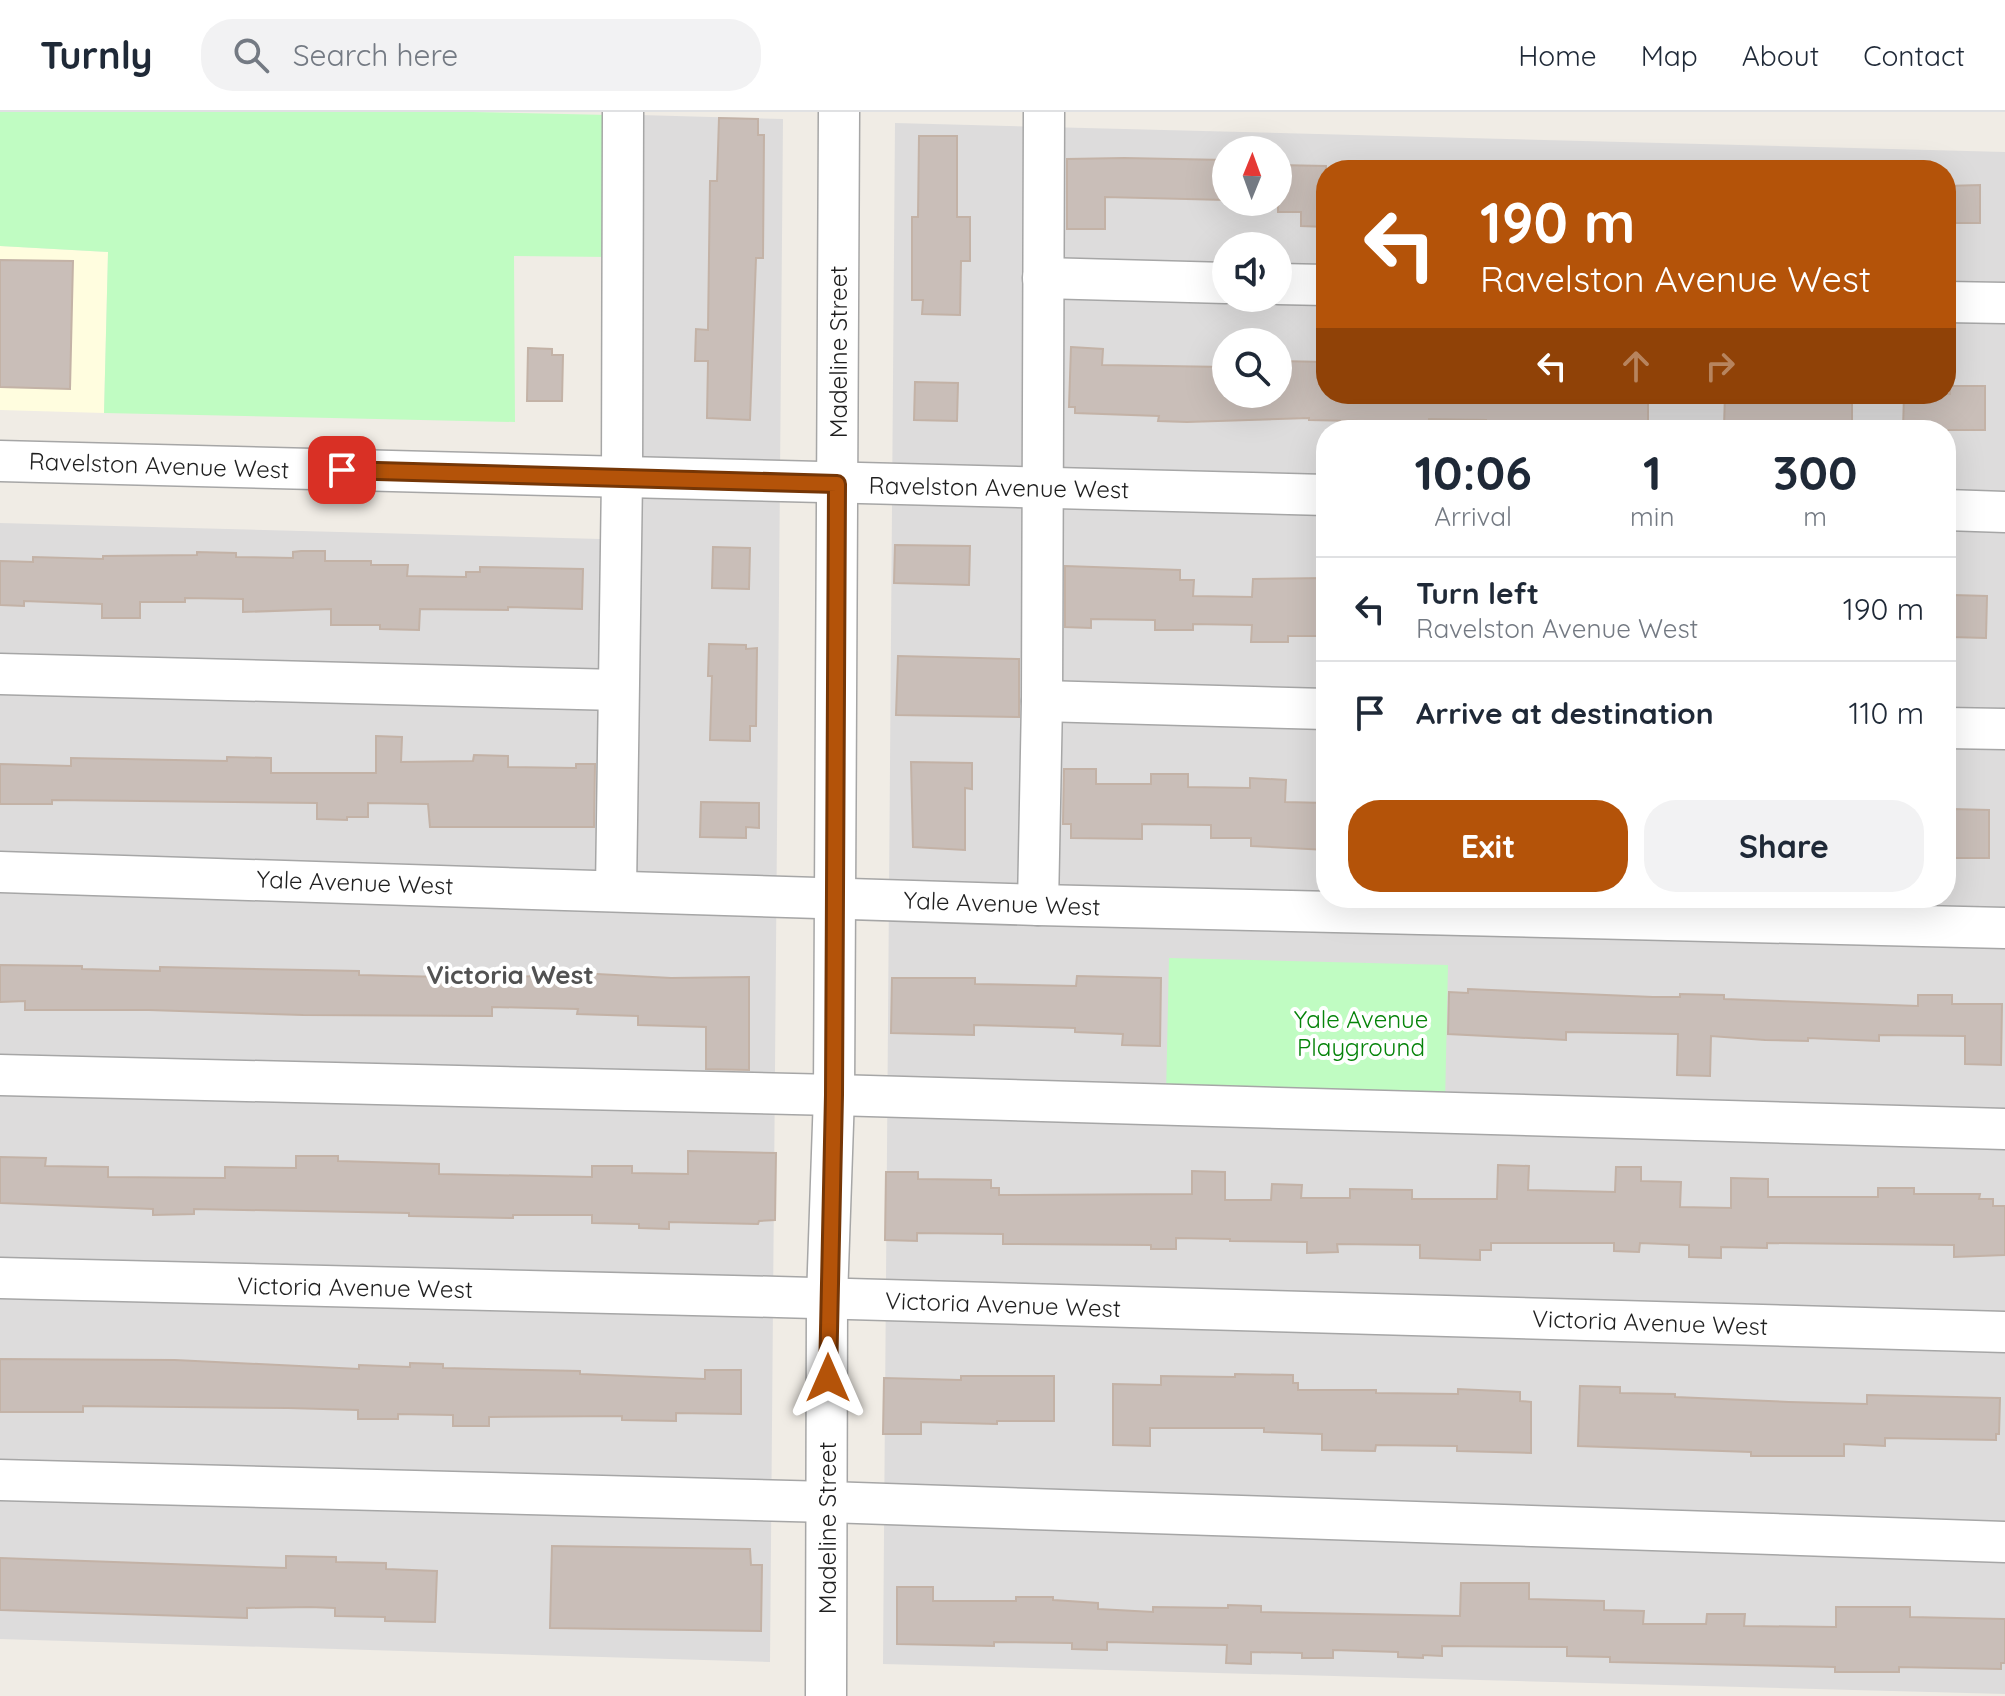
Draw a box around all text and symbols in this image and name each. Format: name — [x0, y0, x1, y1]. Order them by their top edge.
search box — [201, 19, 761, 91]
text: Turnly — [40, 31, 153, 79]
icon: search — [229, 33, 273, 77]
text: Search here — [293, 36, 458, 74]
text: Home — [1518, 38, 1597, 73]
text: Map — [1641, 38, 1698, 73]
text: About — [1742, 38, 1819, 73]
text: Contact — [1863, 38, 1965, 73]
north arrow — [1212, 136, 1292, 216]
map controls — [1212, 136, 1292, 408]
text: 190 m — [1480, 187, 1635, 257]
icon: left — [1348, 192, 1452, 296]
button: sound — [1212, 232, 1292, 312]
text: Ravelston Avenue West — [1480, 256, 1871, 301]
street label: Madeline Street — [823, 266, 853, 438]
button: search — [1212, 328, 1292, 408]
icon: left — [1530, 344, 1574, 388]
icon: ahead — [1614, 344, 1658, 388]
icon: right — [1698, 344, 1742, 388]
pin — [308, 436, 376, 504]
text: 10:06 — [1414, 442, 1532, 502]
text: 1 — [1643, 442, 1662, 502]
text: 300 — [1773, 442, 1858, 502]
street label: Ravelston Avenue West — [28, 445, 290, 485]
icon: arrive — [320, 448, 364, 492]
street label: Ravelston Avenue West — [868, 470, 1130, 504]
text: Arrival — [1434, 500, 1512, 533]
text: min — [1630, 500, 1674, 533]
text: m — [1803, 500, 1827, 533]
text: Turn left — [1416, 574, 1539, 612]
icon: left — [1348, 587, 1392, 631]
text: 190 m — [1843, 590, 1924, 628]
text: Ravelston Avenue West — [1416, 612, 1698, 645]
icon: arrive — [1348, 691, 1392, 735]
text: Arrive at destination — [1416, 694, 1714, 732]
text: 110 m — [1848, 694, 1924, 732]
button: Exit — [1348, 800, 1628, 892]
button: Share — [1644, 800, 1924, 892]
street label: Yale Avenue West — [256, 864, 454, 900]
street label: Yale Avenue West — [903, 885, 1101, 921]
district label: Victoria West — [426, 958, 594, 991]
park label: Yale Avenue Playground — [1294, 1004, 1428, 1062]
street label: Victoria Avenue West — [237, 1270, 473, 1304]
street label: Victoria Avenue West — [885, 1285, 1121, 1323]
street label: Victoria Avenue West — [1532, 1303, 1768, 1341]
position arrow — [786, 1336, 870, 1420]
street label: Madeline Street — [812, 1442, 842, 1614]

